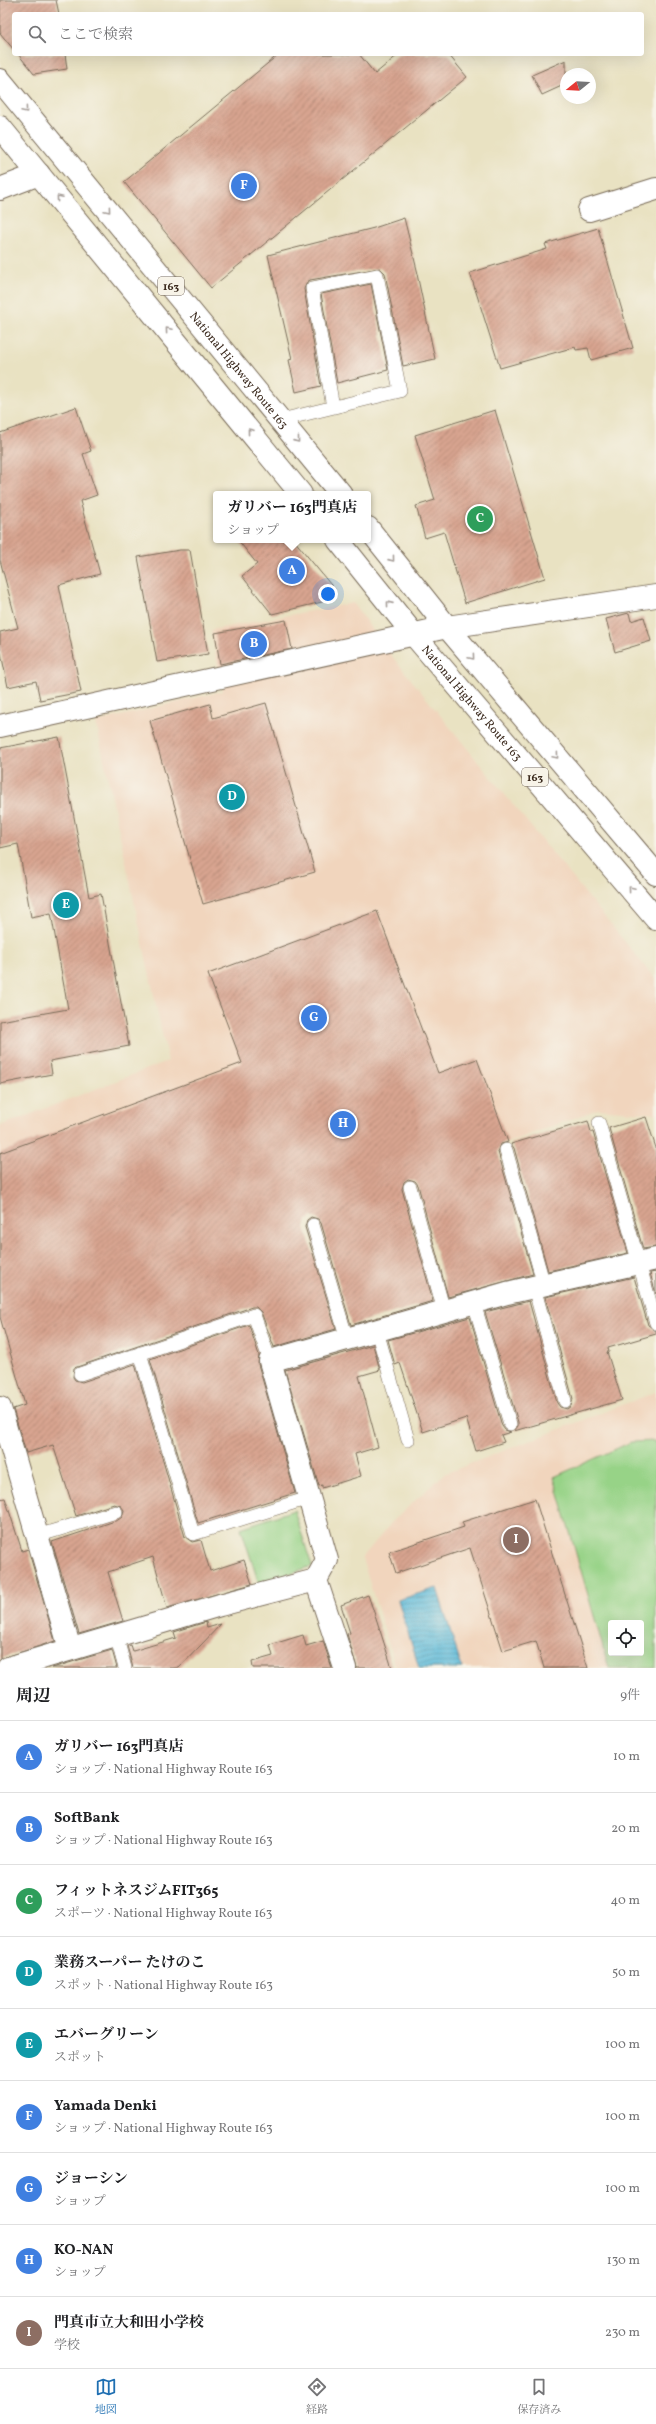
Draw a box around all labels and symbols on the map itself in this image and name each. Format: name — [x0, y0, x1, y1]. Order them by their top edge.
north arrow — [560, 68, 596, 104]
one-way arrow — [20, 105, 27, 113]
pin: F — [231, 171, 257, 201]
one-way arrow — [56, 195, 63, 202]
one-way arrow — [103, 205, 110, 213]
road number: 163 — [158, 277, 184, 295]
street label: National Highway Route 163 — [185, 309, 291, 433]
one-way arrow — [166, 327, 173, 335]
one-way arrow — [248, 428, 255, 435]
one-way arrow — [293, 436, 300, 443]
pin: C — [467, 504, 493, 534]
one-way arrow — [388, 554, 395, 561]
pin: A — [279, 556, 305, 586]
your location — [318, 584, 338, 604]
one-way arrow — [387, 602, 394, 609]
pin: B — [241, 629, 267, 659]
street label: National Highway Route 163 — [417, 642, 525, 765]
one-way arrow — [468, 652, 475, 659]
one-way arrow — [552, 751, 559, 759]
road number: 163 — [522, 768, 548, 786]
pin: D — [219, 782, 245, 812]
one-way arrow — [628, 886, 635, 894]
pin: E — [53, 890, 79, 920]
pin: G — [301, 1003, 327, 1033]
pin: H — [330, 1109, 356, 1139]
pin: I — [503, 1525, 529, 1555]

